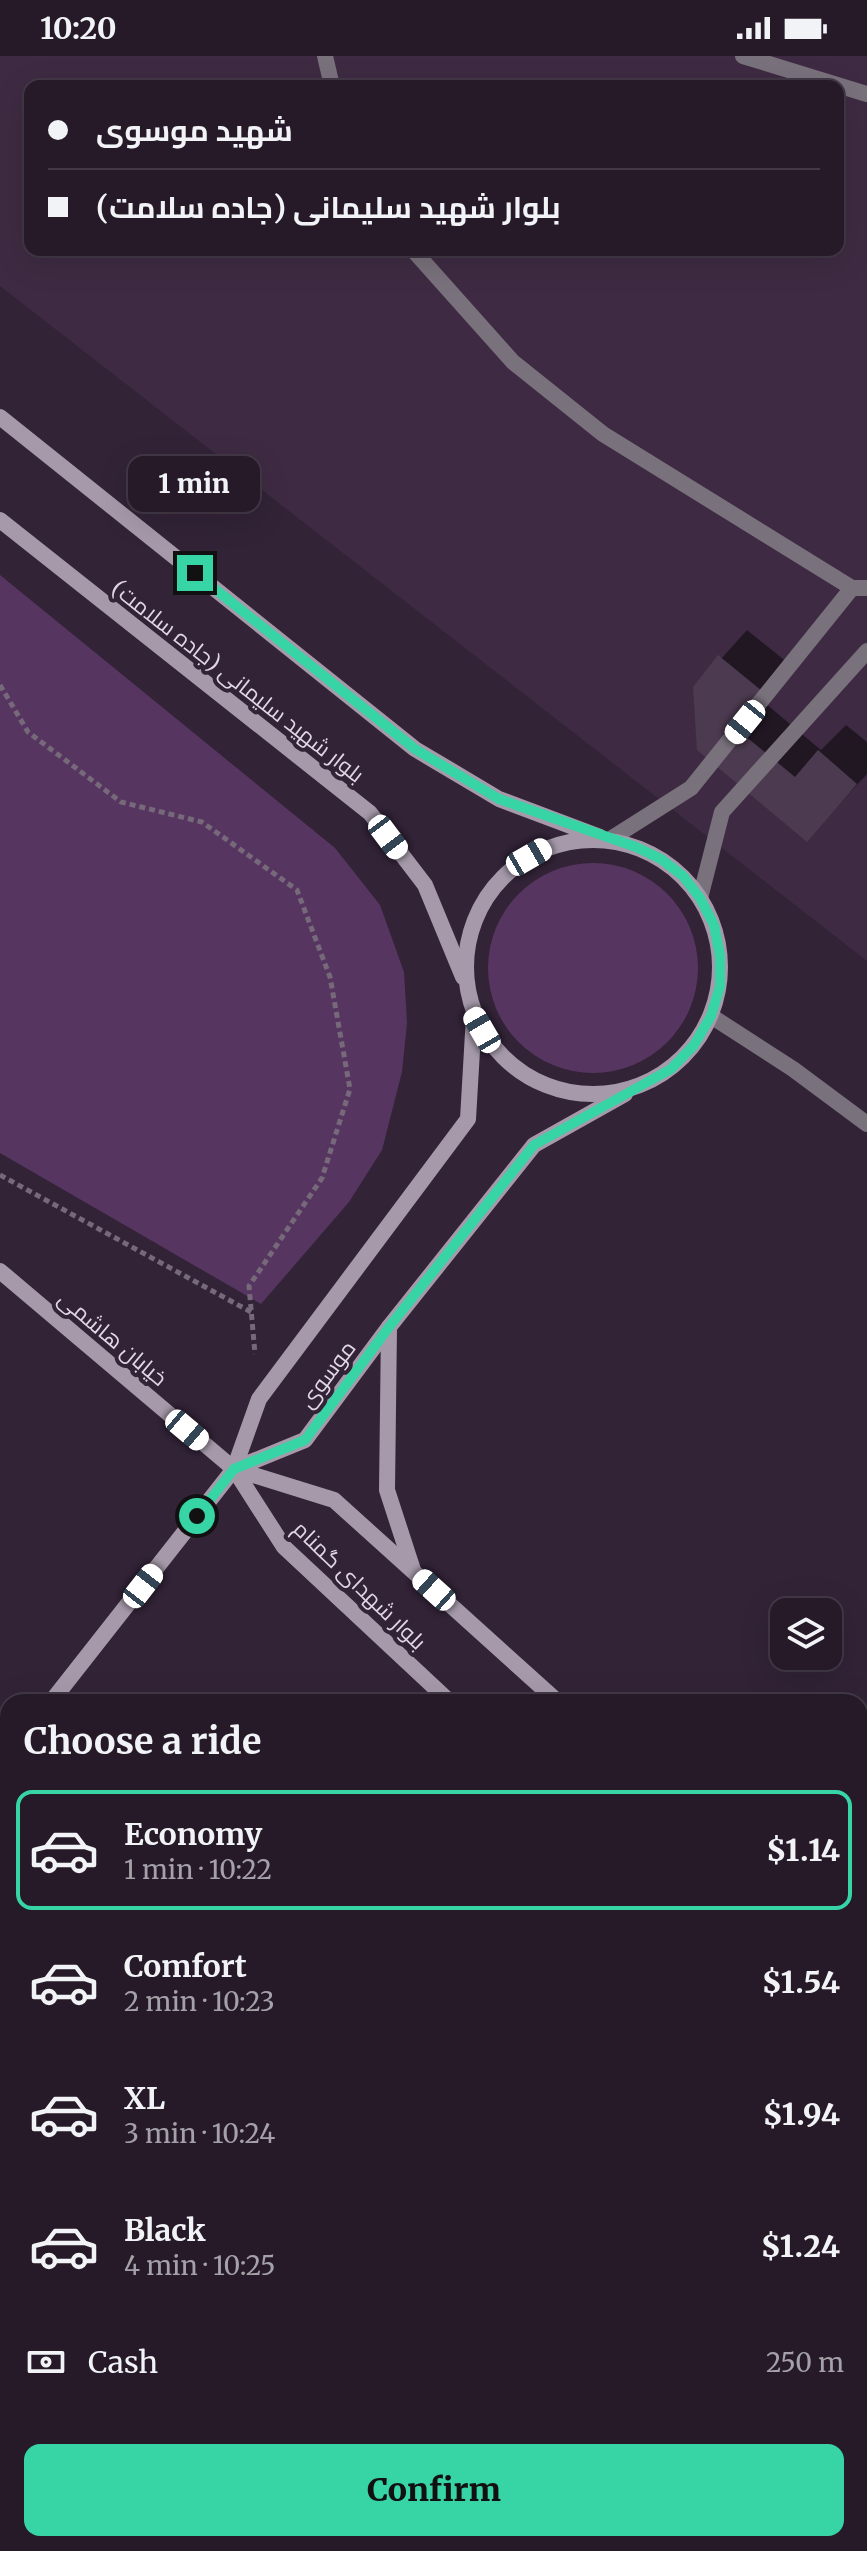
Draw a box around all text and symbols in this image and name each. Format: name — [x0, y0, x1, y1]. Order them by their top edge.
text: 10:20 — [40, 9, 117, 47]
text: شهید موسوی — [96, 111, 293, 149]
text: بلوار شهید سلیمانی (جاده سلامت) — [96, 188, 561, 226]
callout: 1 min — [129, 457, 261, 513]
text: 1 min — [158, 467, 230, 500]
route end — [177, 555, 213, 591]
street label: بلوار شهید سلیمانی (جاده سلامت) — [106, 574, 370, 788]
car — [721, 696, 769, 748]
car — [364, 811, 412, 863]
car — [502, 835, 556, 879]
car — [460, 1003, 504, 1057]
street label: خیابان هاشمی — [53, 1284, 173, 1392]
street label: موسوی — [293, 1335, 361, 1413]
car — [161, 1405, 213, 1455]
route start — [179, 1498, 215, 1534]
street label: بلوار شهدای گمنام — [286, 1514, 432, 1657]
car — [119, 1560, 167, 1612]
car — [408, 1565, 460, 1615]
map controls — [770, 1598, 842, 1670]
button: layers — [770, 1598, 842, 1670]
text: Choose a ride — [24, 1719, 261, 1764]
icon: car — [28, 1814, 100, 1886]
text: Economy — [124, 1815, 262, 1853]
text: $1.14 — [766, 1831, 840, 1869]
text: 1 min · 10:22 — [124, 1853, 272, 1886]
icon: car — [28, 1946, 100, 2018]
text: Comfort — [124, 1947, 247, 1985]
text: $1.54 — [762, 1963, 840, 2001]
text: 2 min · 10:23 — [124, 1985, 275, 2018]
icon: car — [28, 2078, 100, 2150]
text: XL — [124, 2079, 165, 2117]
text: $1.94 — [763, 2095, 840, 2133]
text: 3 min · 10:24 — [124, 2117, 275, 2150]
icon: car — [28, 2210, 100, 2282]
text: Black — [124, 2211, 206, 2249]
text: $1.24 — [761, 2227, 840, 2265]
text: 4 min · 10:25 — [124, 2249, 275, 2282]
icon: cash — [24, 2340, 68, 2384]
text: Cash — [88, 2343, 158, 2381]
text: 250 m — [766, 2346, 844, 2379]
button: Confirm — [24, 2444, 844, 2536]

